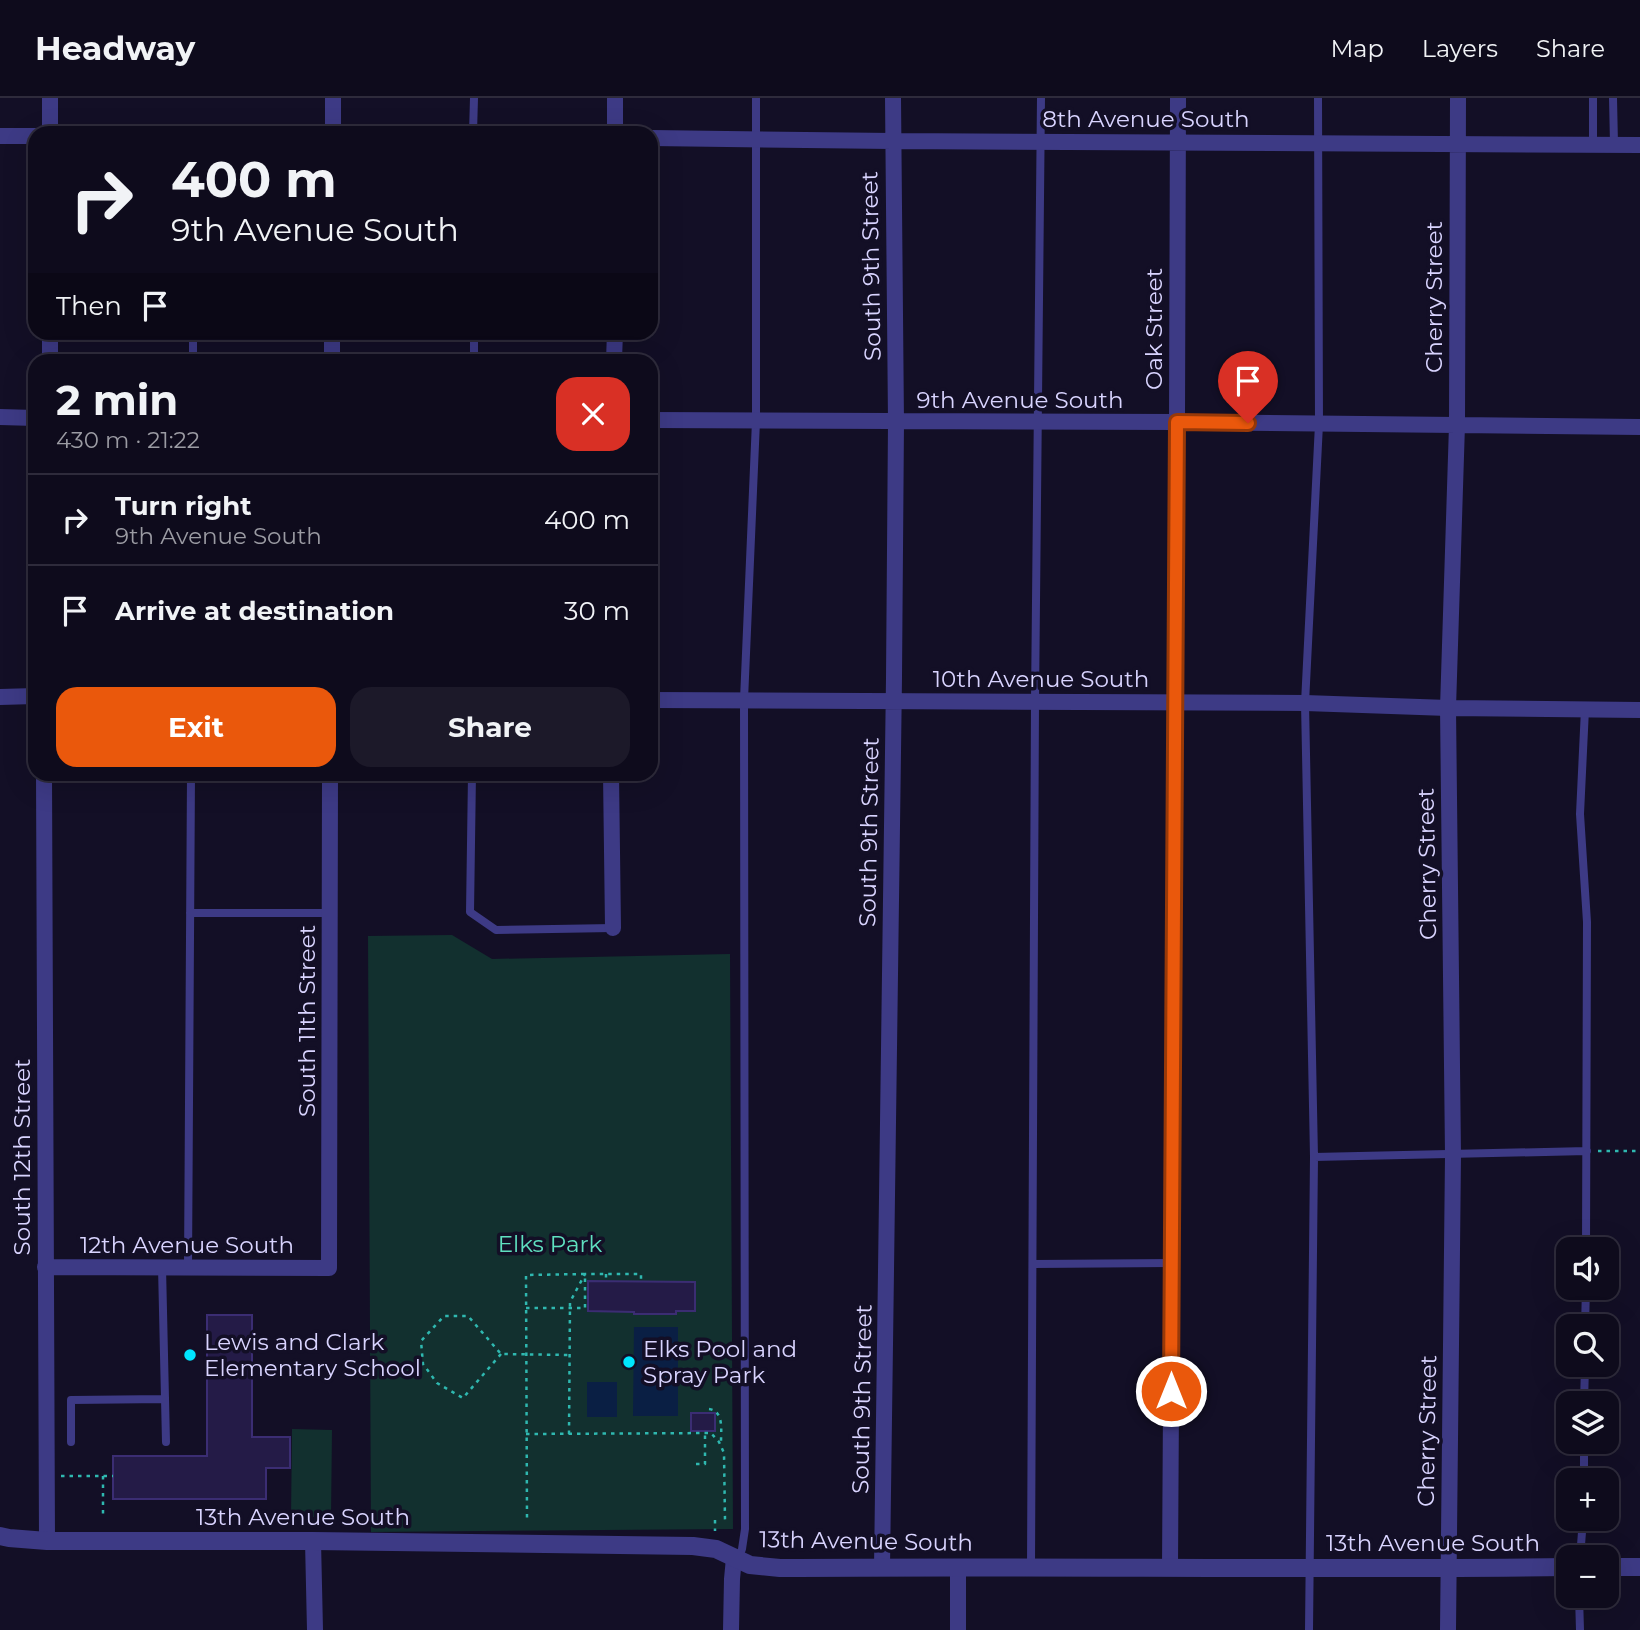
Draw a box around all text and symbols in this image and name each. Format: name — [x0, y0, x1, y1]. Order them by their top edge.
text: Headway — [35, 28, 195, 68]
text: Map — [1330, 34, 1384, 63]
text: Layers — [1422, 34, 1498, 63]
text: Share — [1536, 34, 1605, 63]
street label: 8th Avenue South — [1042, 105, 1250, 133]
text: 400 m — [171, 150, 337, 209]
icon: right — [56, 154, 147, 245]
street label: South 9th Street — [855, 171, 887, 361]
text: 9th Avenue South — [171, 210, 459, 249]
street label: Cherry Street — [1420, 221, 1448, 373]
street label: Oak Street — [1140, 268, 1168, 390]
icon: arrive — [136, 287, 174, 325]
text: Then — [56, 290, 122, 322]
pin — [1218, 351, 1278, 423]
icon: arrive — [1229, 362, 1267, 400]
text: 2 min — [56, 374, 178, 426]
button: close — [556, 377, 630, 451]
street label: 9th Avenue South — [917, 386, 1123, 414]
text: 430 m · 21:22 — [56, 426, 200, 454]
text: Turn right — [115, 490, 251, 522]
icon: right — [56, 501, 94, 539]
text: 400 m — [544, 504, 630, 536]
text: 9th Avenue South — [115, 522, 322, 550]
icon: arrive — [56, 592, 94, 630]
text: Arrive at destination — [115, 595, 394, 627]
text: 30 m — [564, 595, 630, 627]
street label: 10th Avenue South — [933, 665, 1149, 693]
button: Exit — [56, 687, 336, 767]
button: Share — [350, 687, 630, 767]
street label: South 9th Street — [853, 737, 885, 927]
street label: Cherry Street — [1412, 788, 1442, 940]
street label: South 11th Street — [293, 925, 321, 1117]
street label: South 12th Street — [8, 1059, 36, 1255]
park label: Elks Park — [498, 1230, 603, 1258]
street label: 12th Avenue South — [80, 1231, 294, 1259]
map controls — [1556, 1237, 1619, 1608]
button: sound — [1556, 1237, 1619, 1300]
street label: South 9th Street — [846, 1304, 878, 1494]
button: search — [1556, 1314, 1619, 1377]
place label: Lewis and Clark Elementary School — [204, 1328, 421, 1382]
place label: Elks Pool and Spray Park — [643, 1335, 797, 1389]
marker: Lewis and Clark Elementary School — [182, 1347, 198, 1363]
marker: Elks Pool and Spray Park — [621, 1354, 637, 1370]
position arrow — [1134, 1354, 1208, 1428]
street label: Cherry Street — [1412, 1355, 1442, 1507]
button: layers — [1556, 1391, 1619, 1454]
button: + — [1556, 1468, 1619, 1531]
street label: 13th Avenue South — [196, 1503, 410, 1531]
street label: 13th Avenue South — [759, 1525, 973, 1557]
street label: 13th Avenue South — [1326, 1529, 1540, 1557]
button: − — [1556, 1545, 1619, 1608]

